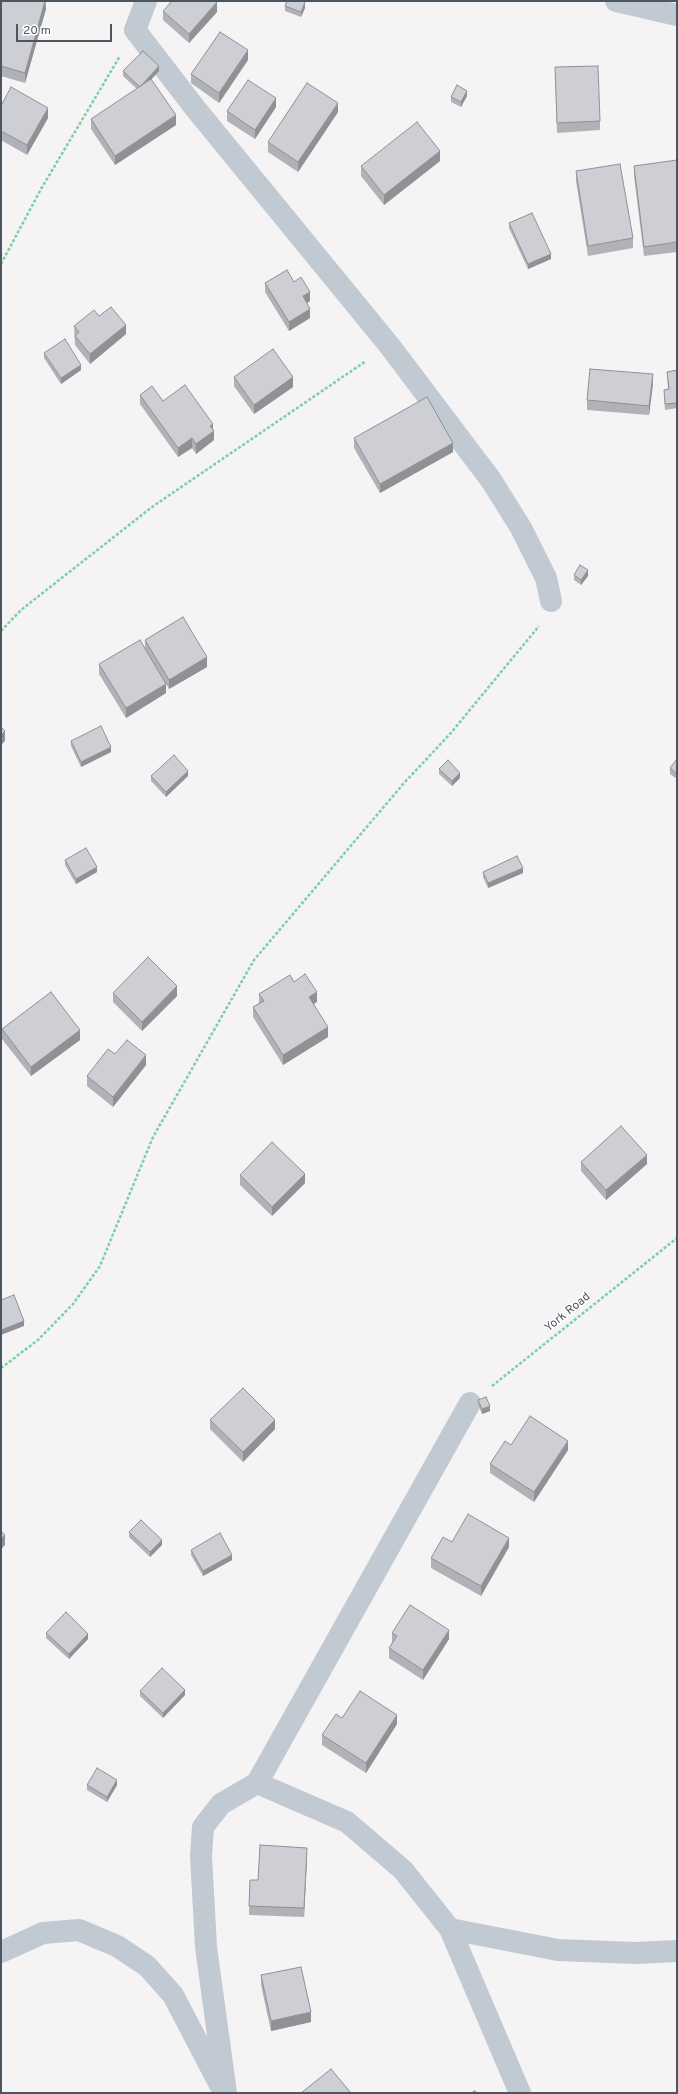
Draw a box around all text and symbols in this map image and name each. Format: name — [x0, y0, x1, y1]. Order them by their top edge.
scale bar — [18, 16, 114, 42]
text: 20 m — [23, 23, 51, 39]
street label: York Road — [542, 1290, 594, 1336]

